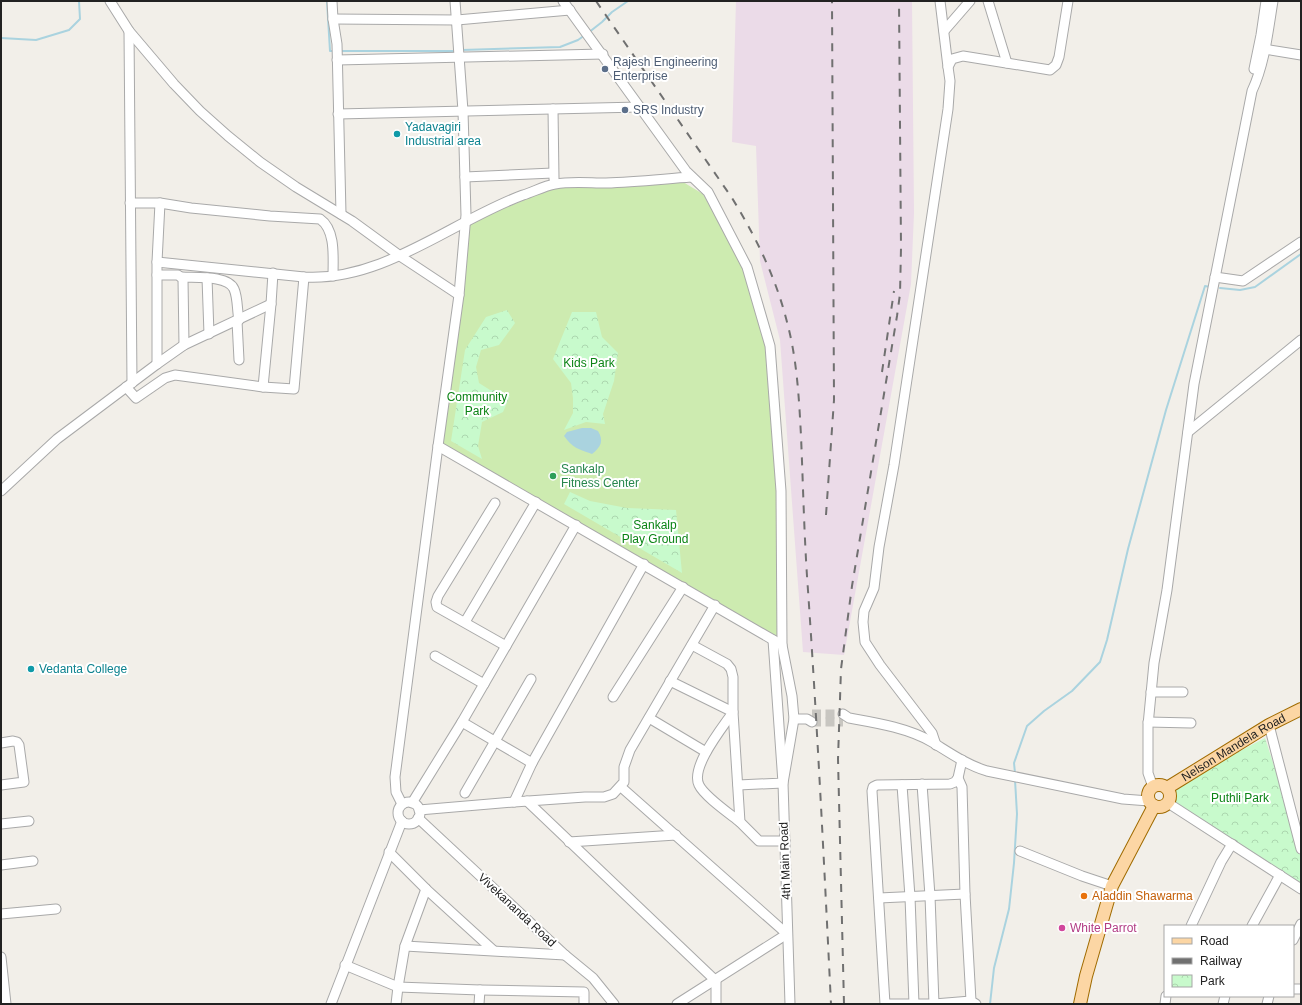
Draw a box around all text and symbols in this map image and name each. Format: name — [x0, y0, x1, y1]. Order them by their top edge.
place label: Rajesh Engineering Enterprise — [613, 55, 718, 83]
marker: Rajesh Engineering Enterprise — [600, 64, 610, 74]
place label: SRS Industry — [633, 103, 704, 117]
marker: SRS Industry — [620, 105, 630, 115]
place label: Yadavagiri Industrial area — [405, 120, 481, 148]
marker: Yadavagiri Industrial area — [392, 129, 402, 139]
park label: Kids Park — [563, 356, 616, 370]
park label: Community Park — [447, 390, 507, 418]
place label: Sankalp Fitness Center — [561, 462, 639, 490]
marker: Sankalp Fitness Center — [548, 471, 558, 481]
park label: Sankalp Play Ground — [622, 518, 688, 546]
place label: Vedanta College — [39, 662, 127, 676]
marker: Vedanta College — [26, 664, 36, 674]
street label: Nelson Mandela Road — [1179, 711, 1288, 784]
park label: Puthli Park — [1211, 791, 1270, 805]
street label: 4th Main Road — [777, 822, 793, 900]
street label: Vivekananda Road — [475, 870, 559, 950]
place label: Aladdin Shawarma — [1092, 889, 1193, 903]
marker: Aladdin Shawarma — [1079, 891, 1089, 901]
place label: White Parrot — [1070, 921, 1137, 935]
marker: White Parrot — [1057, 923, 1067, 933]
legend — [1164, 925, 1294, 997]
text: Road — [1200, 934, 1229, 948]
text: Railway — [1200, 954, 1242, 968]
text: Park — [1200, 974, 1226, 988]

